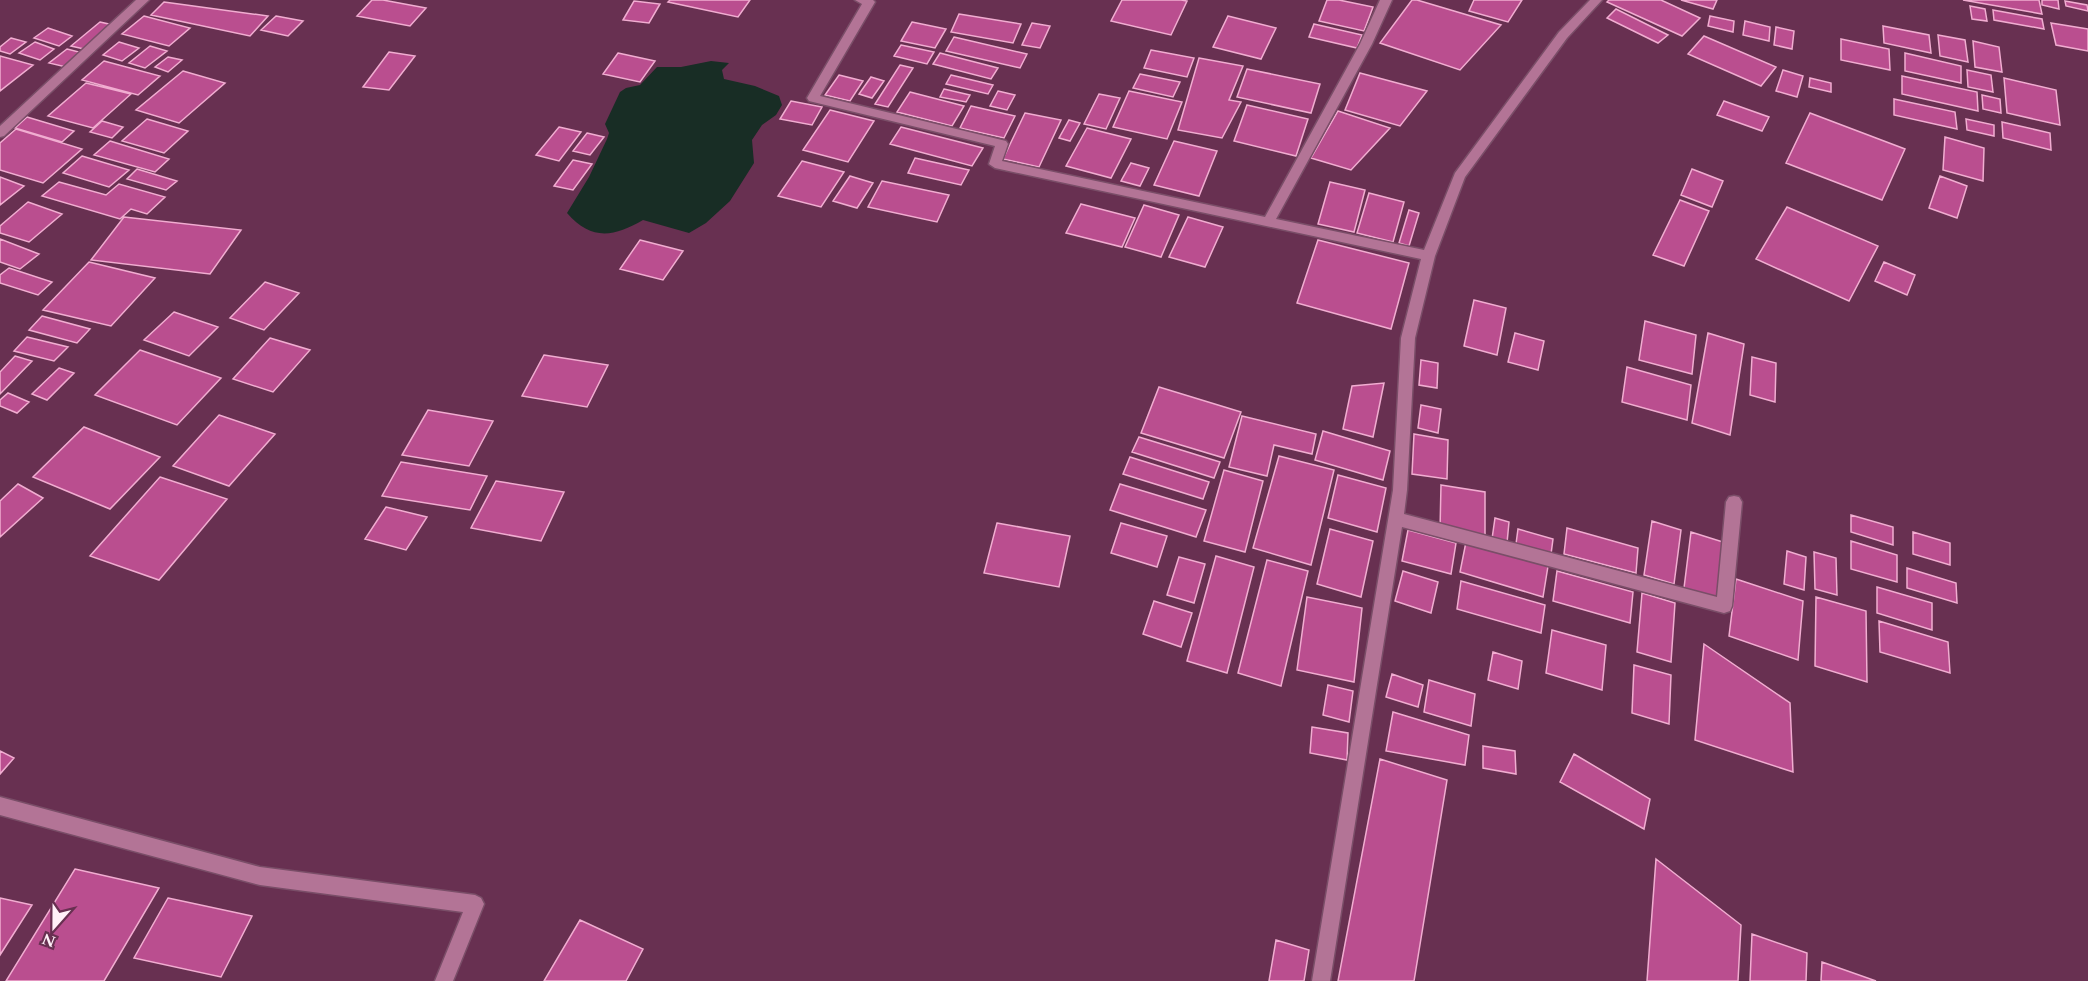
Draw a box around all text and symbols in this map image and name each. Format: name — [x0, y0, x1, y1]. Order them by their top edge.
north arrow — [24, 897, 84, 957]
text: N — [39, 927, 59, 954]

